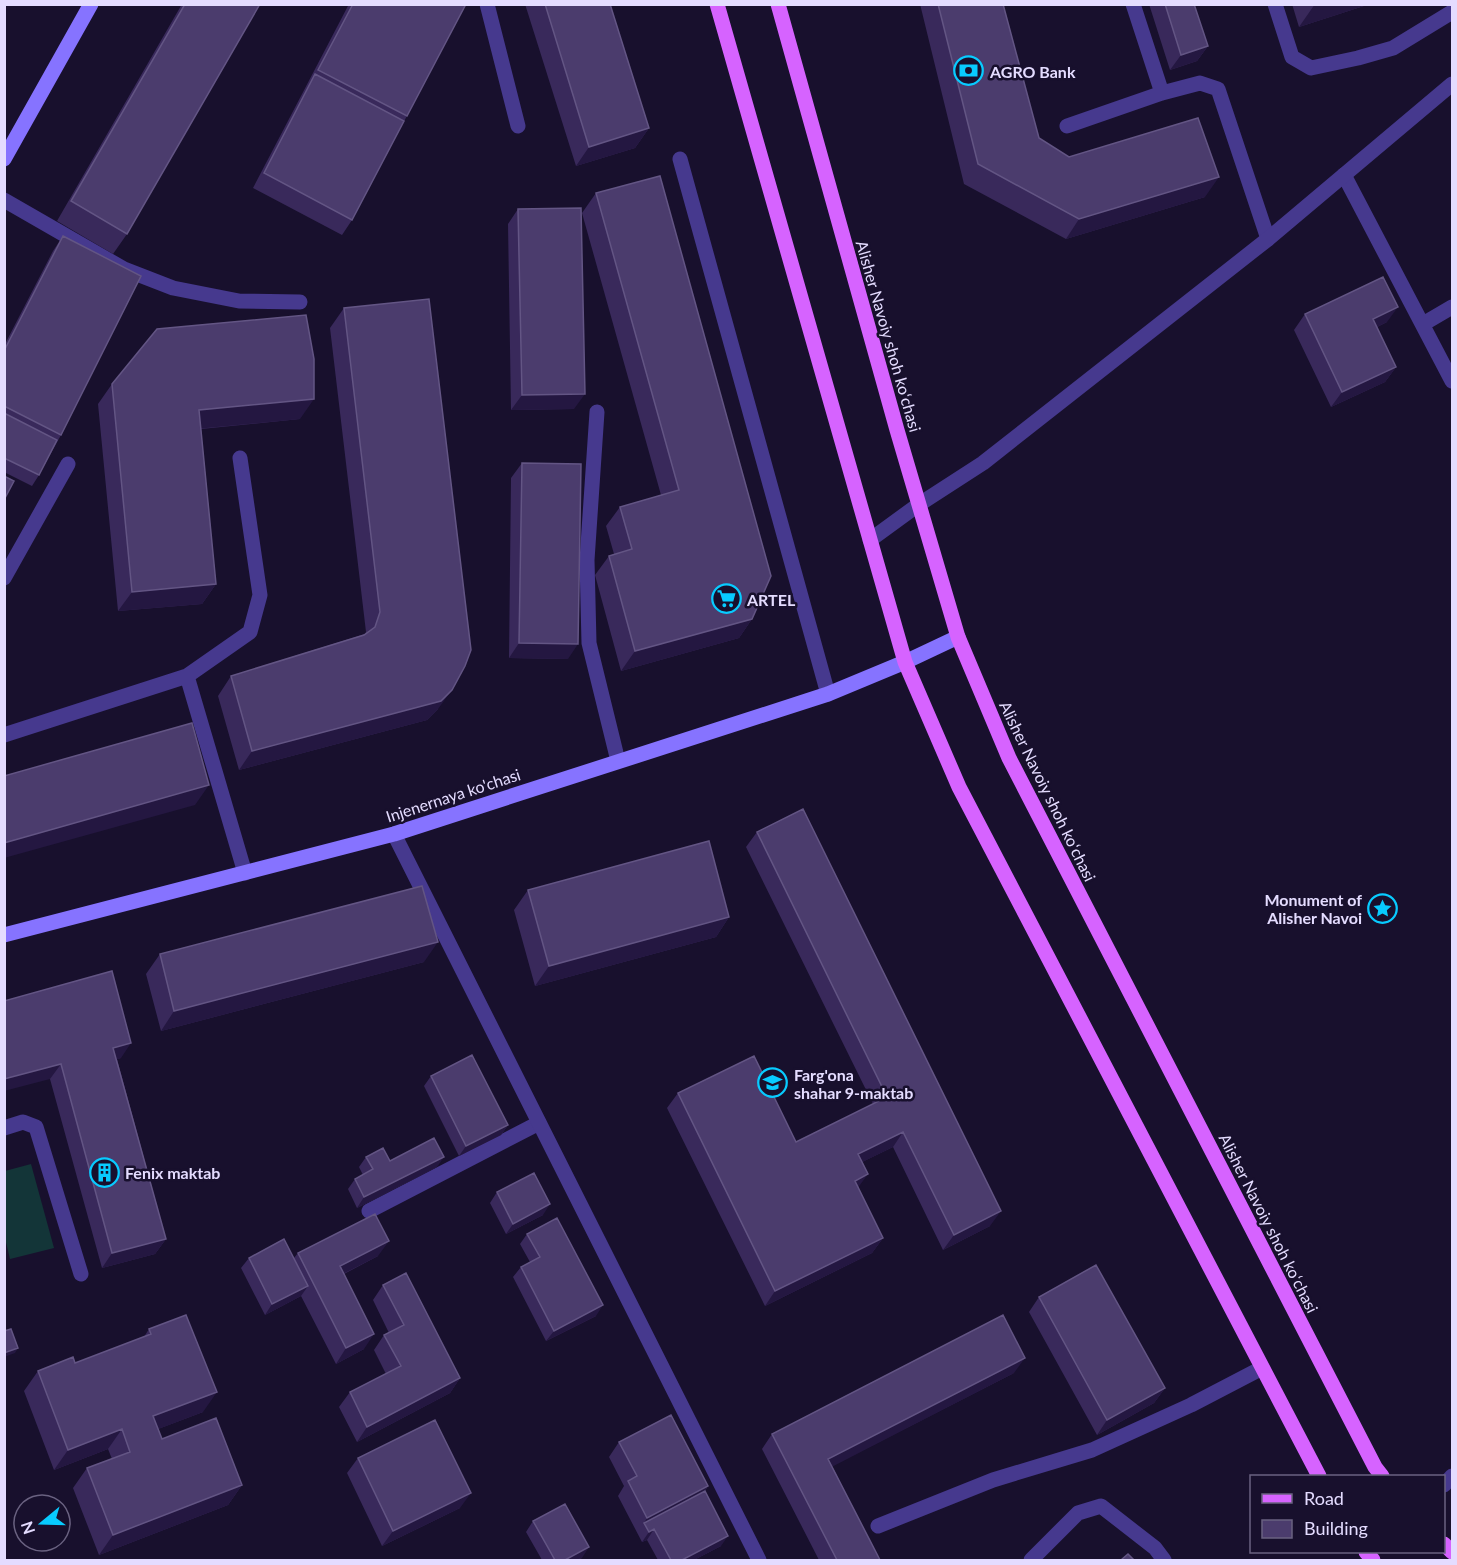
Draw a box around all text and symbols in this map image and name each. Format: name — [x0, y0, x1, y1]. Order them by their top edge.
bank icon: AGRO Bank — [953, 55, 985, 87]
place label: AGRO Bank — [989, 62, 1076, 81]
street label: Alisher Navoiy shoh koʻchasi — [853, 238, 925, 434]
supermarket icon: ARTEL — [710, 583, 742, 615]
place label: ARTEL — [746, 590, 796, 609]
street label: Alisher Navoiy shoh koʻchasi — [996, 698, 1100, 884]
street label: Injenernaya ko'chasi — [383, 764, 523, 826]
place label: Monument of Alisher Navoi — [1264, 890, 1362, 927]
place icon: Monument of Alisher Navoi — [1367, 892, 1399, 924]
place label: Farg'ona shahar 9-maktab — [794, 1065, 913, 1102]
school or university icon: Farg'ona shahar 9-maktab — [757, 1067, 789, 1099]
street label: Alisher Navoiy shoh koʻchasi — [1216, 1130, 1322, 1316]
building icon: Fenix maktab — [88, 1156, 120, 1188]
place label: Fenix maktab — [125, 1163, 220, 1182]
legend — [1250, 1475, 1445, 1553]
text: Road — [1304, 1487, 1344, 1509]
north arrow — [12, 1493, 72, 1553]
text: Building — [1304, 1517, 1368, 1539]
text: N — [16, 1519, 38, 1537]

